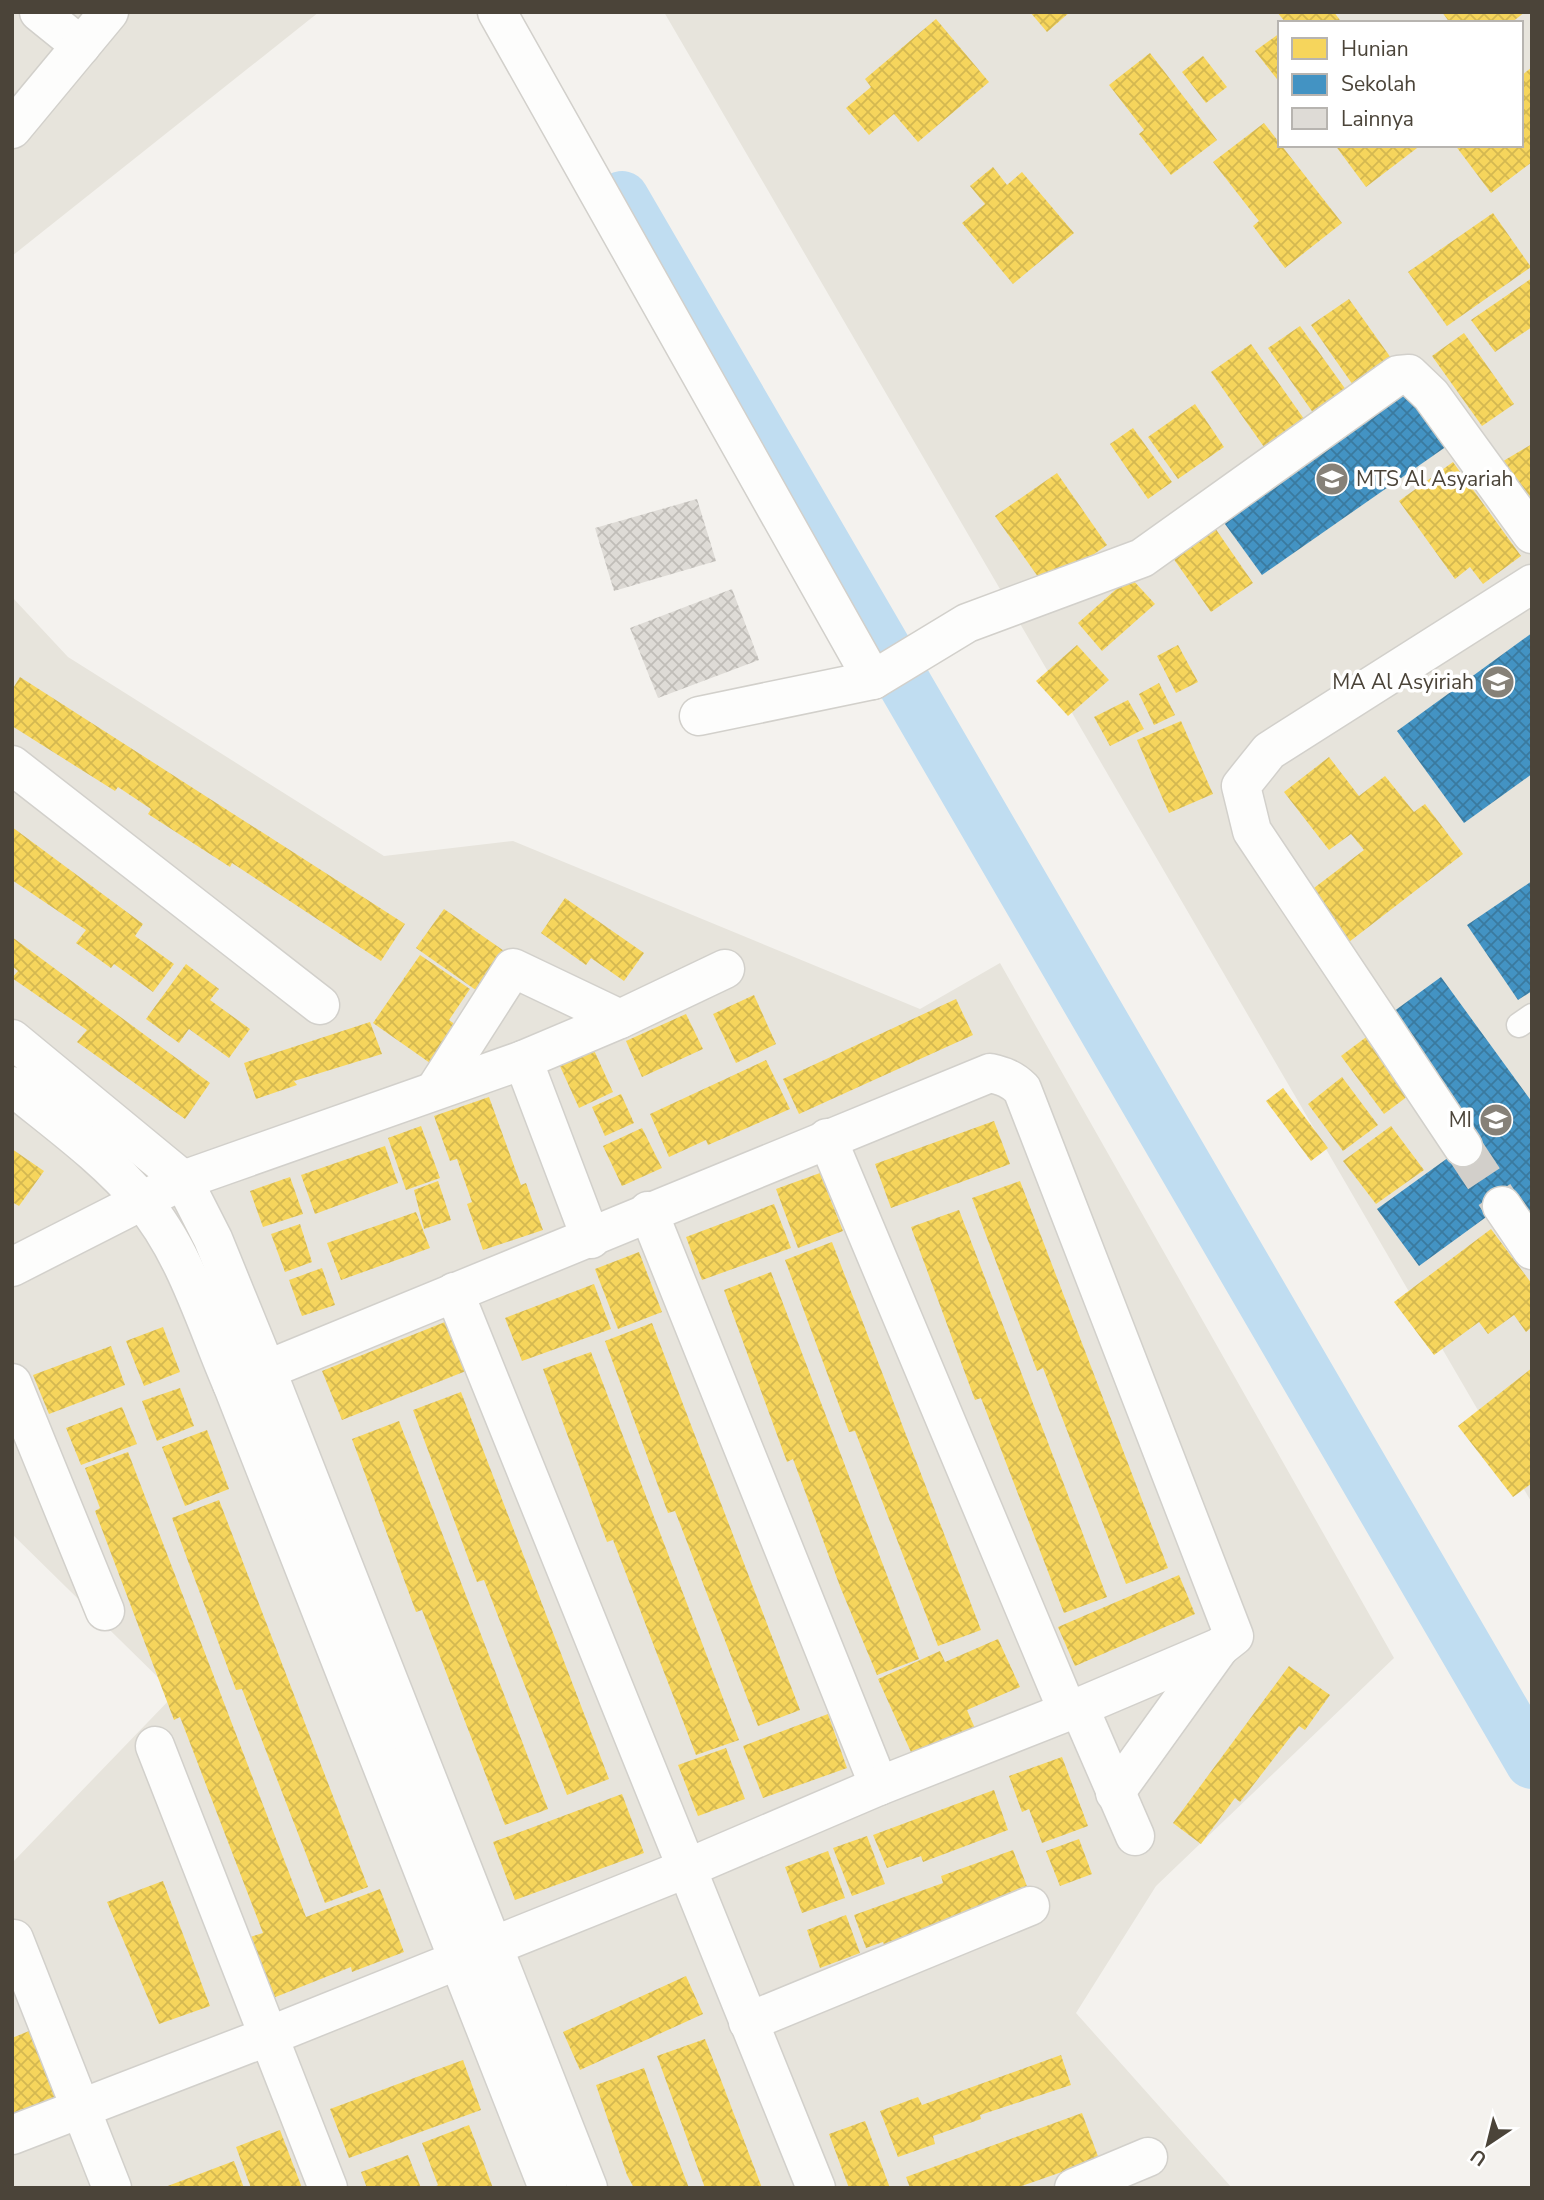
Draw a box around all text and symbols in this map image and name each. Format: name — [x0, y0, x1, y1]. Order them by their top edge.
legend — [1278, 21, 1523, 147]
text: Hunian — [1341, 35, 1409, 63]
text: Sekolah — [1341, 70, 1416, 98]
text: Lainnya — [1341, 105, 1414, 133]
school or university icon: MTS Al Asyariah — [1313, 460, 1351, 498]
place label: MTS Al Asyariah — [1356, 465, 1514, 493]
school or university icon: MA Al Asyiriah — [1479, 663, 1517, 701]
place label: MA Al Asyiriah — [1332, 668, 1474, 696]
school or university icon: MI — [1477, 1101, 1515, 1139]
place label: MI — [1449, 1106, 1472, 1134]
north arrow — [1453, 2109, 1523, 2179]
text: U — [1466, 2142, 1492, 2172]

